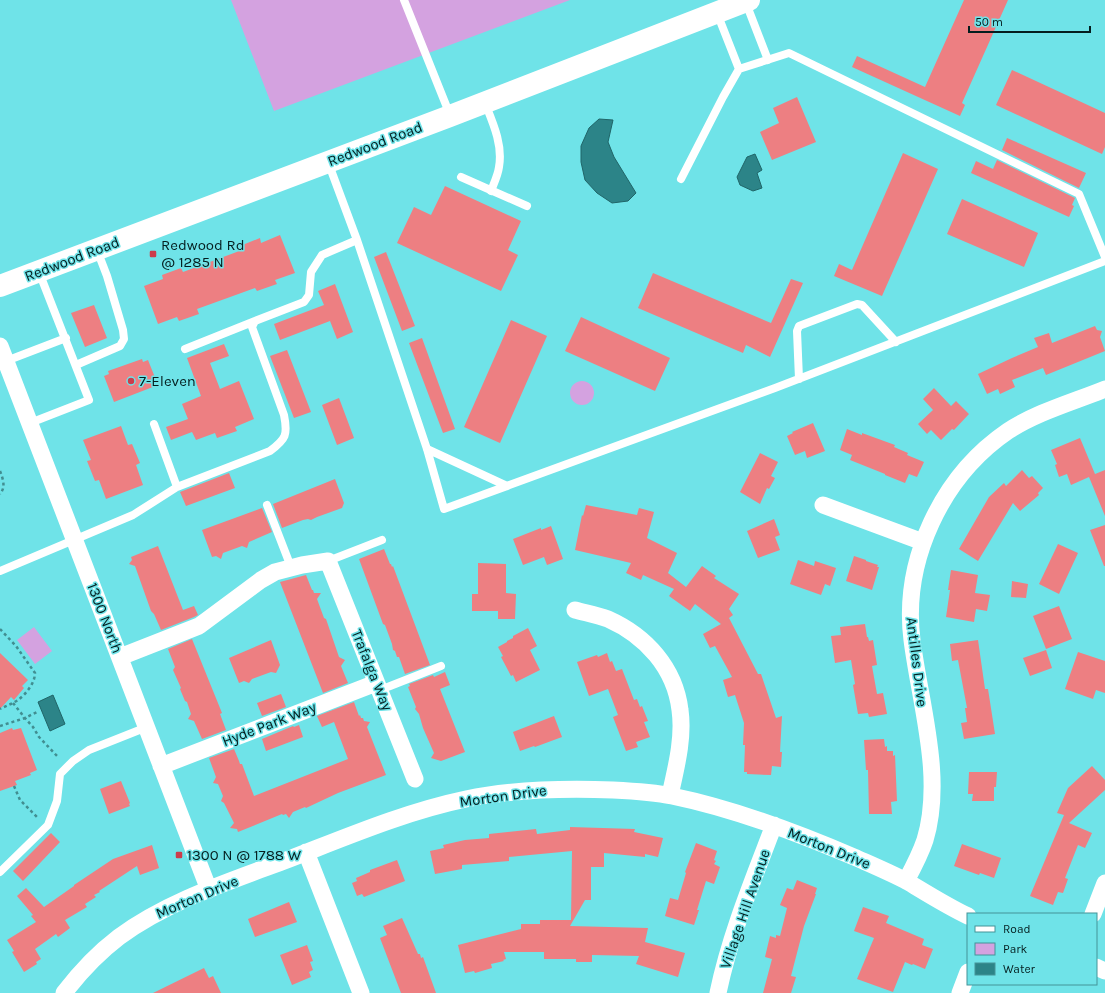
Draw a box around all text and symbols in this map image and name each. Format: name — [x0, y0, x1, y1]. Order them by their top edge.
scale bar — [969, 8, 1090, 34]
text: 50 m — [975, 15, 1003, 29]
street label: Redwood Road — [325, 118, 425, 170]
street label: Redwood Road — [22, 233, 122, 285]
place label: Redwood Rd @ 1285 N — [161, 236, 245, 271]
marker: Redwood Rd @ 1285 N — [148, 249, 158, 259]
place label: 7-Eleven — [139, 372, 196, 390]
marker: 7-Eleven — [126, 376, 136, 386]
street label: 1300 North — [83, 580, 127, 656]
street label: Antilles Drive — [903, 616, 931, 708]
street label: Trafalga Way — [348, 627, 396, 713]
street label: Hyde Park Way — [219, 698, 319, 750]
street label: Morton Drive — [458, 781, 548, 811]
street label: Morton Drive — [785, 823, 873, 873]
place label: 1300 N @ 1788 W — [187, 846, 302, 864]
street label: Village Hill Avenue — [716, 847, 774, 971]
marker: 1300 N @ 1788 W — [174, 850, 184, 860]
street label: Morton Drive — [153, 872, 241, 922]
legend — [967, 913, 1097, 985]
text: Road — [1003, 922, 1031, 936]
text: Park — [1003, 942, 1028, 956]
text: Water — [1003, 962, 1036, 976]

